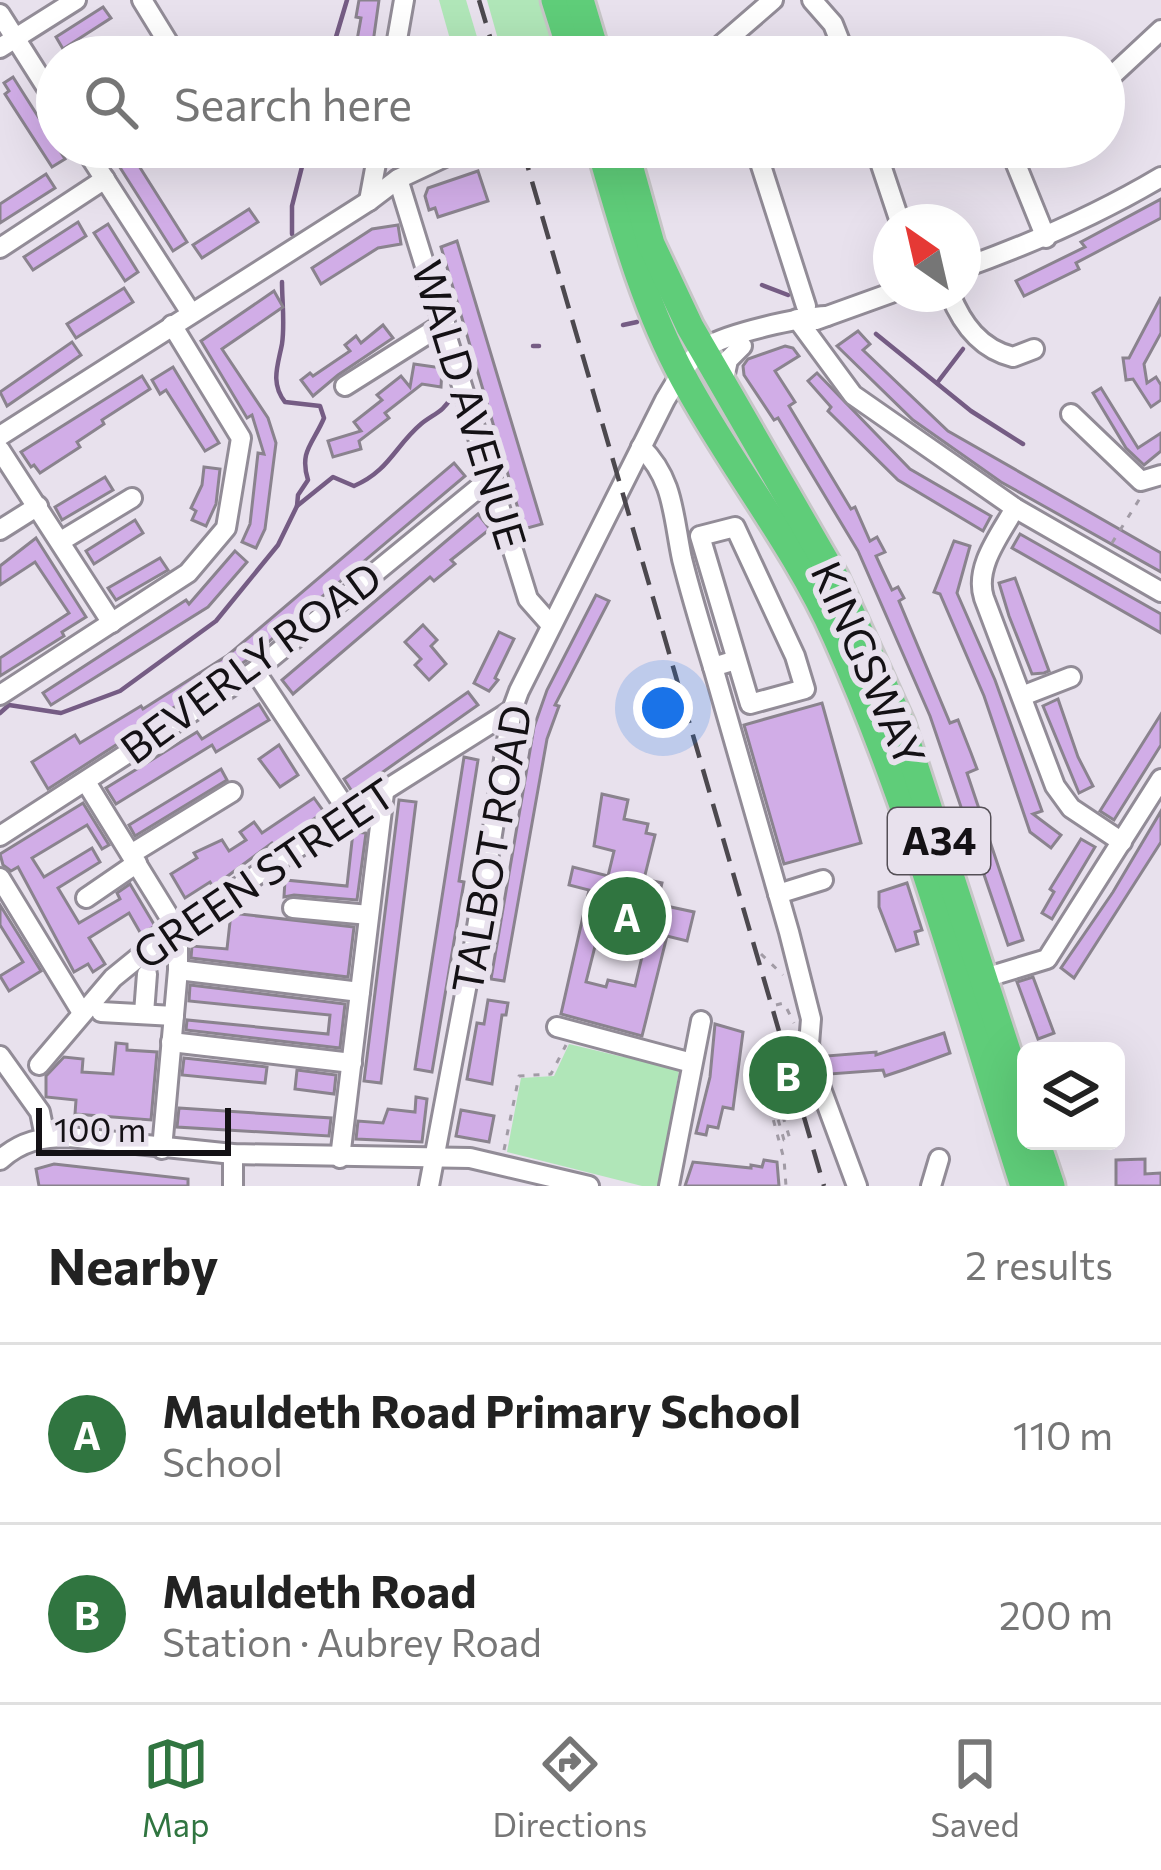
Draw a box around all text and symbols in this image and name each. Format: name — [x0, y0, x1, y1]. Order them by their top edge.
search box — [36, 36, 1125, 168]
icon: search — [78, 69, 144, 135]
text: Search here — [174, 75, 412, 130]
north arrow — [873, 204, 981, 312]
street label: WALD AVENUE — [402, 254, 539, 555]
street label: BEVERLY ROAD — [109, 549, 390, 773]
street label: KINGSWAY — [802, 553, 938, 774]
your location — [633, 678, 693, 738]
street label: TALBOT ROAD — [439, 700, 541, 997]
street label: GREEN STREET — [122, 766, 404, 979]
road number: A34 — [888, 808, 990, 874]
pin: A — [588, 871, 666, 961]
pin: B — [749, 1030, 827, 1120]
map controls — [1017, 1042, 1125, 1150]
button: layers — [1017, 1042, 1125, 1150]
scale bar — [36, 1102, 231, 1155]
text: 100 m — [54, 1108, 146, 1149]
text: Nearby — [48, 1233, 218, 1296]
text: 2 results — [965, 1240, 1113, 1288]
text: Mauldeth Road Primary School — [162, 1382, 801, 1437]
text: A — [73, 1410, 101, 1458]
text: 110 m — [1013, 1410, 1113, 1458]
text: School — [162, 1437, 283, 1485]
text: Mauldeth Road — [162, 1562, 476, 1617]
text: B — [74, 1590, 100, 1638]
text: 200 m — [999, 1590, 1113, 1638]
text: Station · Aubrey Road — [162, 1617, 542, 1665]
tab: Map — [142, 1731, 210, 1844]
tab: Directions — [493, 1731, 647, 1844]
tab: Saved — [930, 1731, 1019, 1844]

